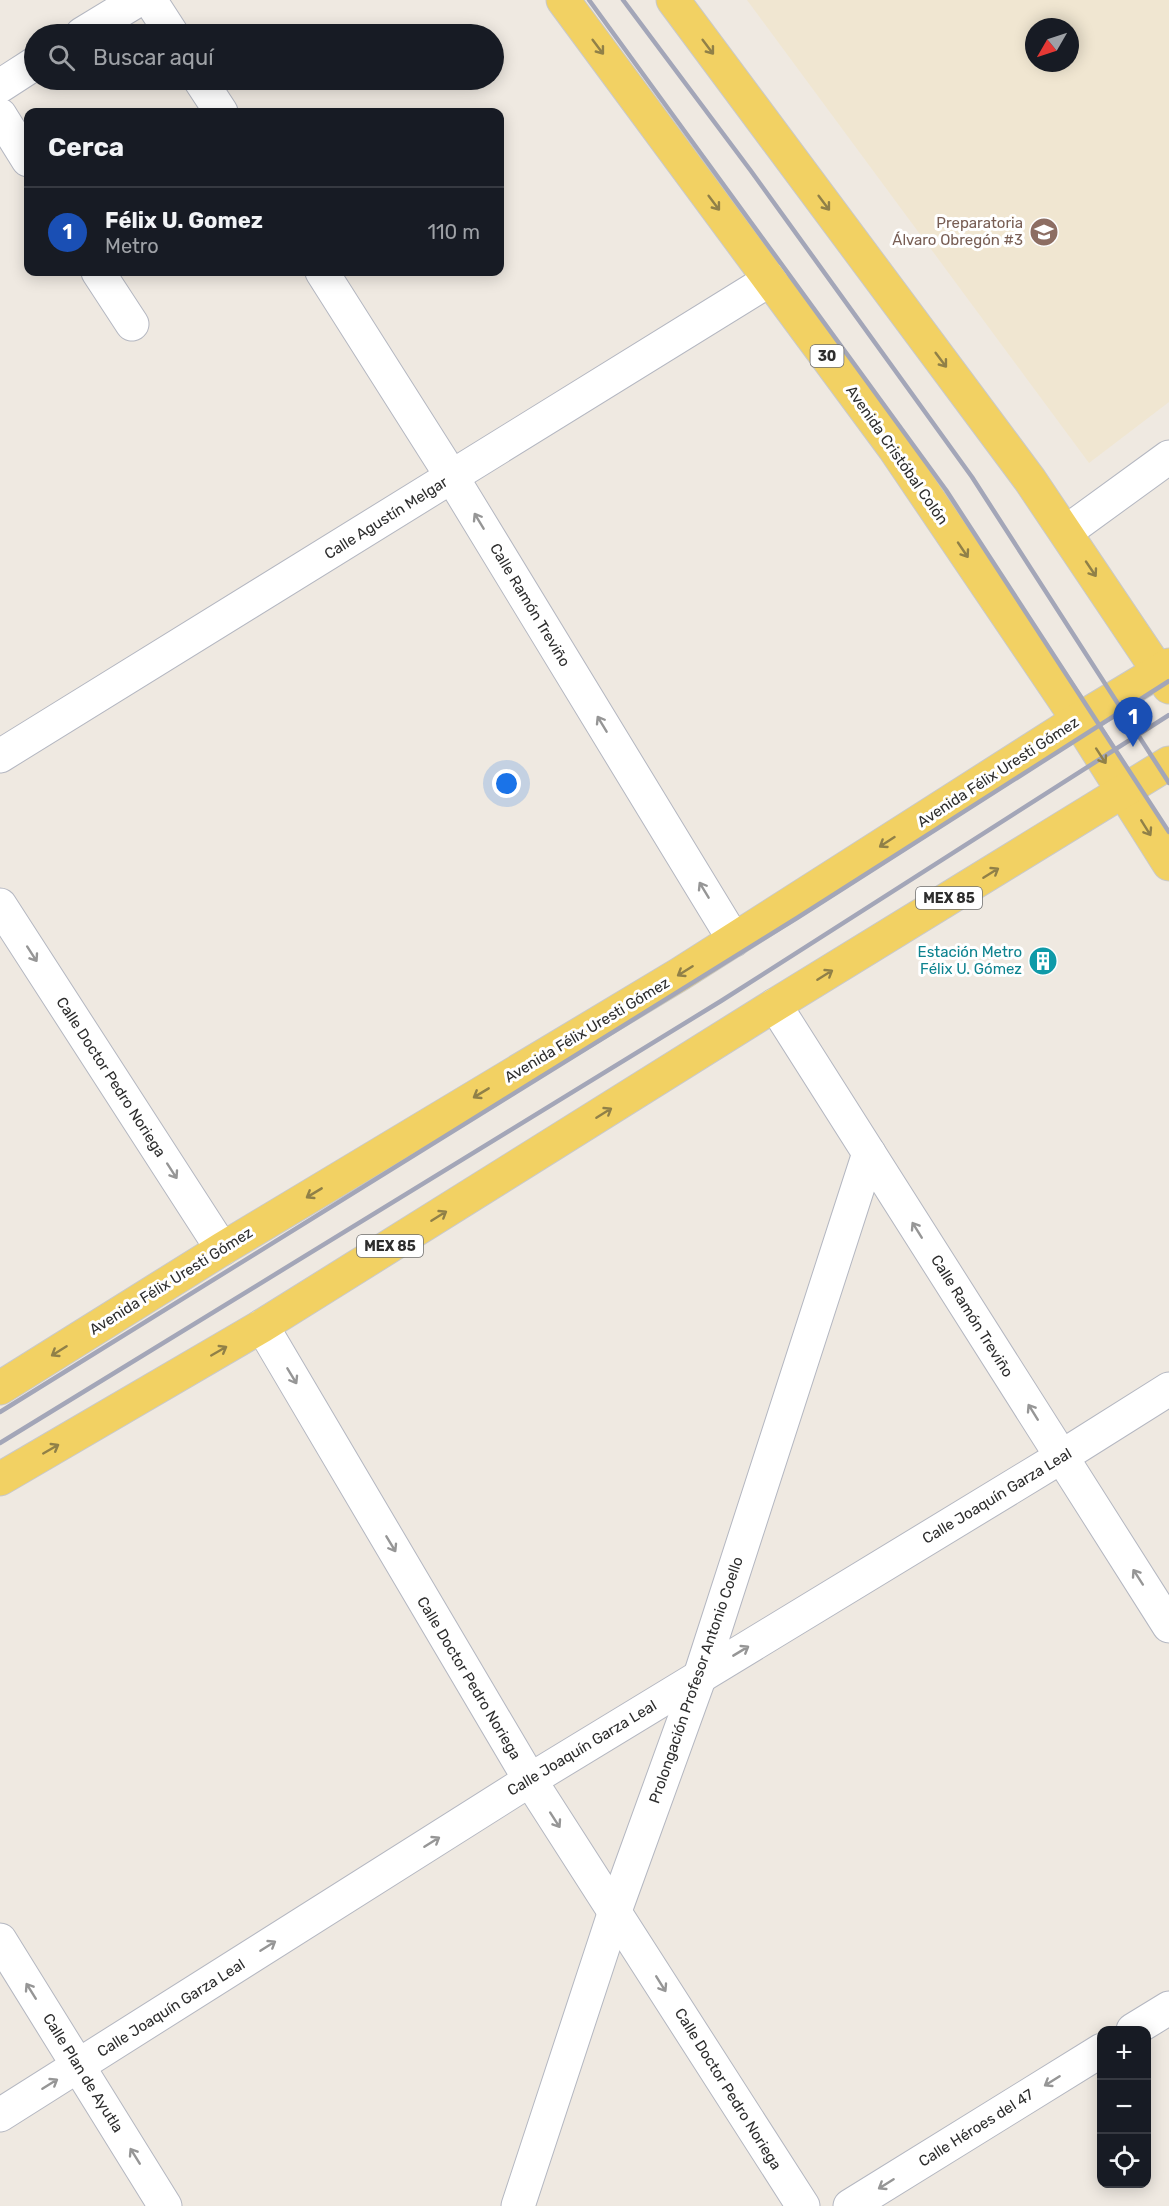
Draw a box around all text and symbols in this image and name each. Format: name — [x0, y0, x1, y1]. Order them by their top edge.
north arrow — [1025, 18, 1079, 72]
search box — [24, 24, 504, 90]
one-way arrow — [591, 39, 604, 55]
one-way arrow — [701, 39, 714, 55]
icon: search — [45, 41, 78, 74]
text: Buscar aquí — [93, 44, 214, 71]
text: Cerca — [48, 132, 124, 163]
one-way arrow — [708, 195, 721, 211]
one-way arrow — [818, 195, 830, 211]
text: Félix U. Gomez — [105, 207, 263, 234]
place label: Preparatoria Álvaro Obregón #3 — [892, 214, 1023, 249]
school or university icon: Preparatoria Álvaro Obregón #3 — [1028, 216, 1060, 248]
text: 1 — [63, 220, 72, 244]
text: 110 m — [428, 220, 480, 244]
text: Metro — [105, 234, 159, 258]
road number: 30 — [810, 345, 844, 367]
one-way arrow — [934, 351, 947, 367]
street label: Avenida Cristóbal Colón — [842, 382, 952, 528]
street label: Calle Agustín Melgar — [321, 473, 451, 563]
one-way arrow — [473, 513, 486, 530]
street label: Calle Ramón Treviño — [486, 540, 574, 670]
one-way arrow — [956, 541, 969, 558]
one-way arrow — [1085, 561, 1097, 577]
pin: 1 — [1114, 698, 1152, 747]
street label: Avenida Félix Uresti Gómez — [914, 713, 1083, 831]
one-way arrow — [596, 716, 608, 733]
one-way arrow — [1095, 747, 1107, 764]
your location — [492, 769, 521, 798]
one-way arrow — [1141, 819, 1153, 836]
one-way arrow — [879, 837, 896, 849]
one-way arrow — [982, 866, 999, 878]
one-way arrow — [697, 882, 709, 899]
road number: MEX 85 — [916, 887, 982, 909]
place label: Estación Metro Félix U. Gómez — [918, 943, 1022, 978]
building icon: Estación Metro Félix U. Gómez — [1027, 945, 1059, 977]
one-way arrow — [25, 946, 38, 963]
one-way arrow — [677, 966, 694, 978]
one-way arrow — [816, 968, 833, 980]
street label: Avenida Félix Uresti Gómez — [501, 973, 673, 1086]
street label: Calle Doctor Pedro Noriega — [53, 994, 169, 1160]
one-way arrow — [473, 1087, 490, 1099]
one-way arrow — [595, 1107, 612, 1119]
one-way arrow — [166, 1162, 178, 1179]
one-way arrow — [306, 1188, 323, 1200]
one-way arrow — [430, 1210, 447, 1222]
one-way arrow — [911, 1222, 923, 1239]
street label: Avenida Félix Uresti Gómez — [86, 1223, 256, 1339]
road number: MEX 85 — [357, 1235, 423, 1257]
street label: Calle Ramón Treviño — [927, 1251, 1017, 1381]
one-way arrow — [51, 1345, 68, 1357]
one-way arrow — [210, 1345, 227, 1357]
one-way arrow — [286, 1367, 298, 1384]
one-way arrow — [1026, 1404, 1039, 1421]
one-way arrow — [42, 1443, 59, 1455]
street label: Calle Joaquín Garza Leal — [919, 1444, 1075, 1548]
one-way arrow — [385, 1535, 397, 1552]
street label: Prolongación Profesor Antonio Coello — [645, 1554, 747, 1806]
one-way arrow — [1131, 1569, 1143, 1586]
street label: Calle Doctor Pedro Noriega — [413, 1593, 525, 1763]
one-way arrow — [732, 1645, 749, 1657]
street label: Calle Joaquín Garza Leal — [504, 1696, 660, 1800]
one-way arrow — [549, 1811, 562, 1828]
one-way arrow — [423, 1835, 440, 1847]
one-way arrow — [259, 1940, 276, 1953]
street label: Calle Joaquín Garza Leal — [94, 1955, 248, 2061]
one-way arrow — [655, 1975, 667, 1991]
one-way arrow — [25, 1983, 37, 2000]
street label: Calle Doctor Pedro Noriega — [671, 2005, 785, 2173]
street label: Calle Plan de Ayutla — [39, 2010, 127, 2136]
map controls — [1097, 2026, 1151, 2188]
button: + — [1097, 2026, 1151, 2080]
one-way arrow — [1044, 2075, 1061, 2087]
one-way arrow — [41, 2078, 58, 2090]
button: − — [1097, 2080, 1151, 2134]
street label: Calle Héroes del 47 — [915, 2085, 1037, 2171]
button: locate — [1097, 2134, 1151, 2188]
one-way arrow — [128, 2148, 140, 2165]
one-way arrow — [878, 2178, 895, 2190]

